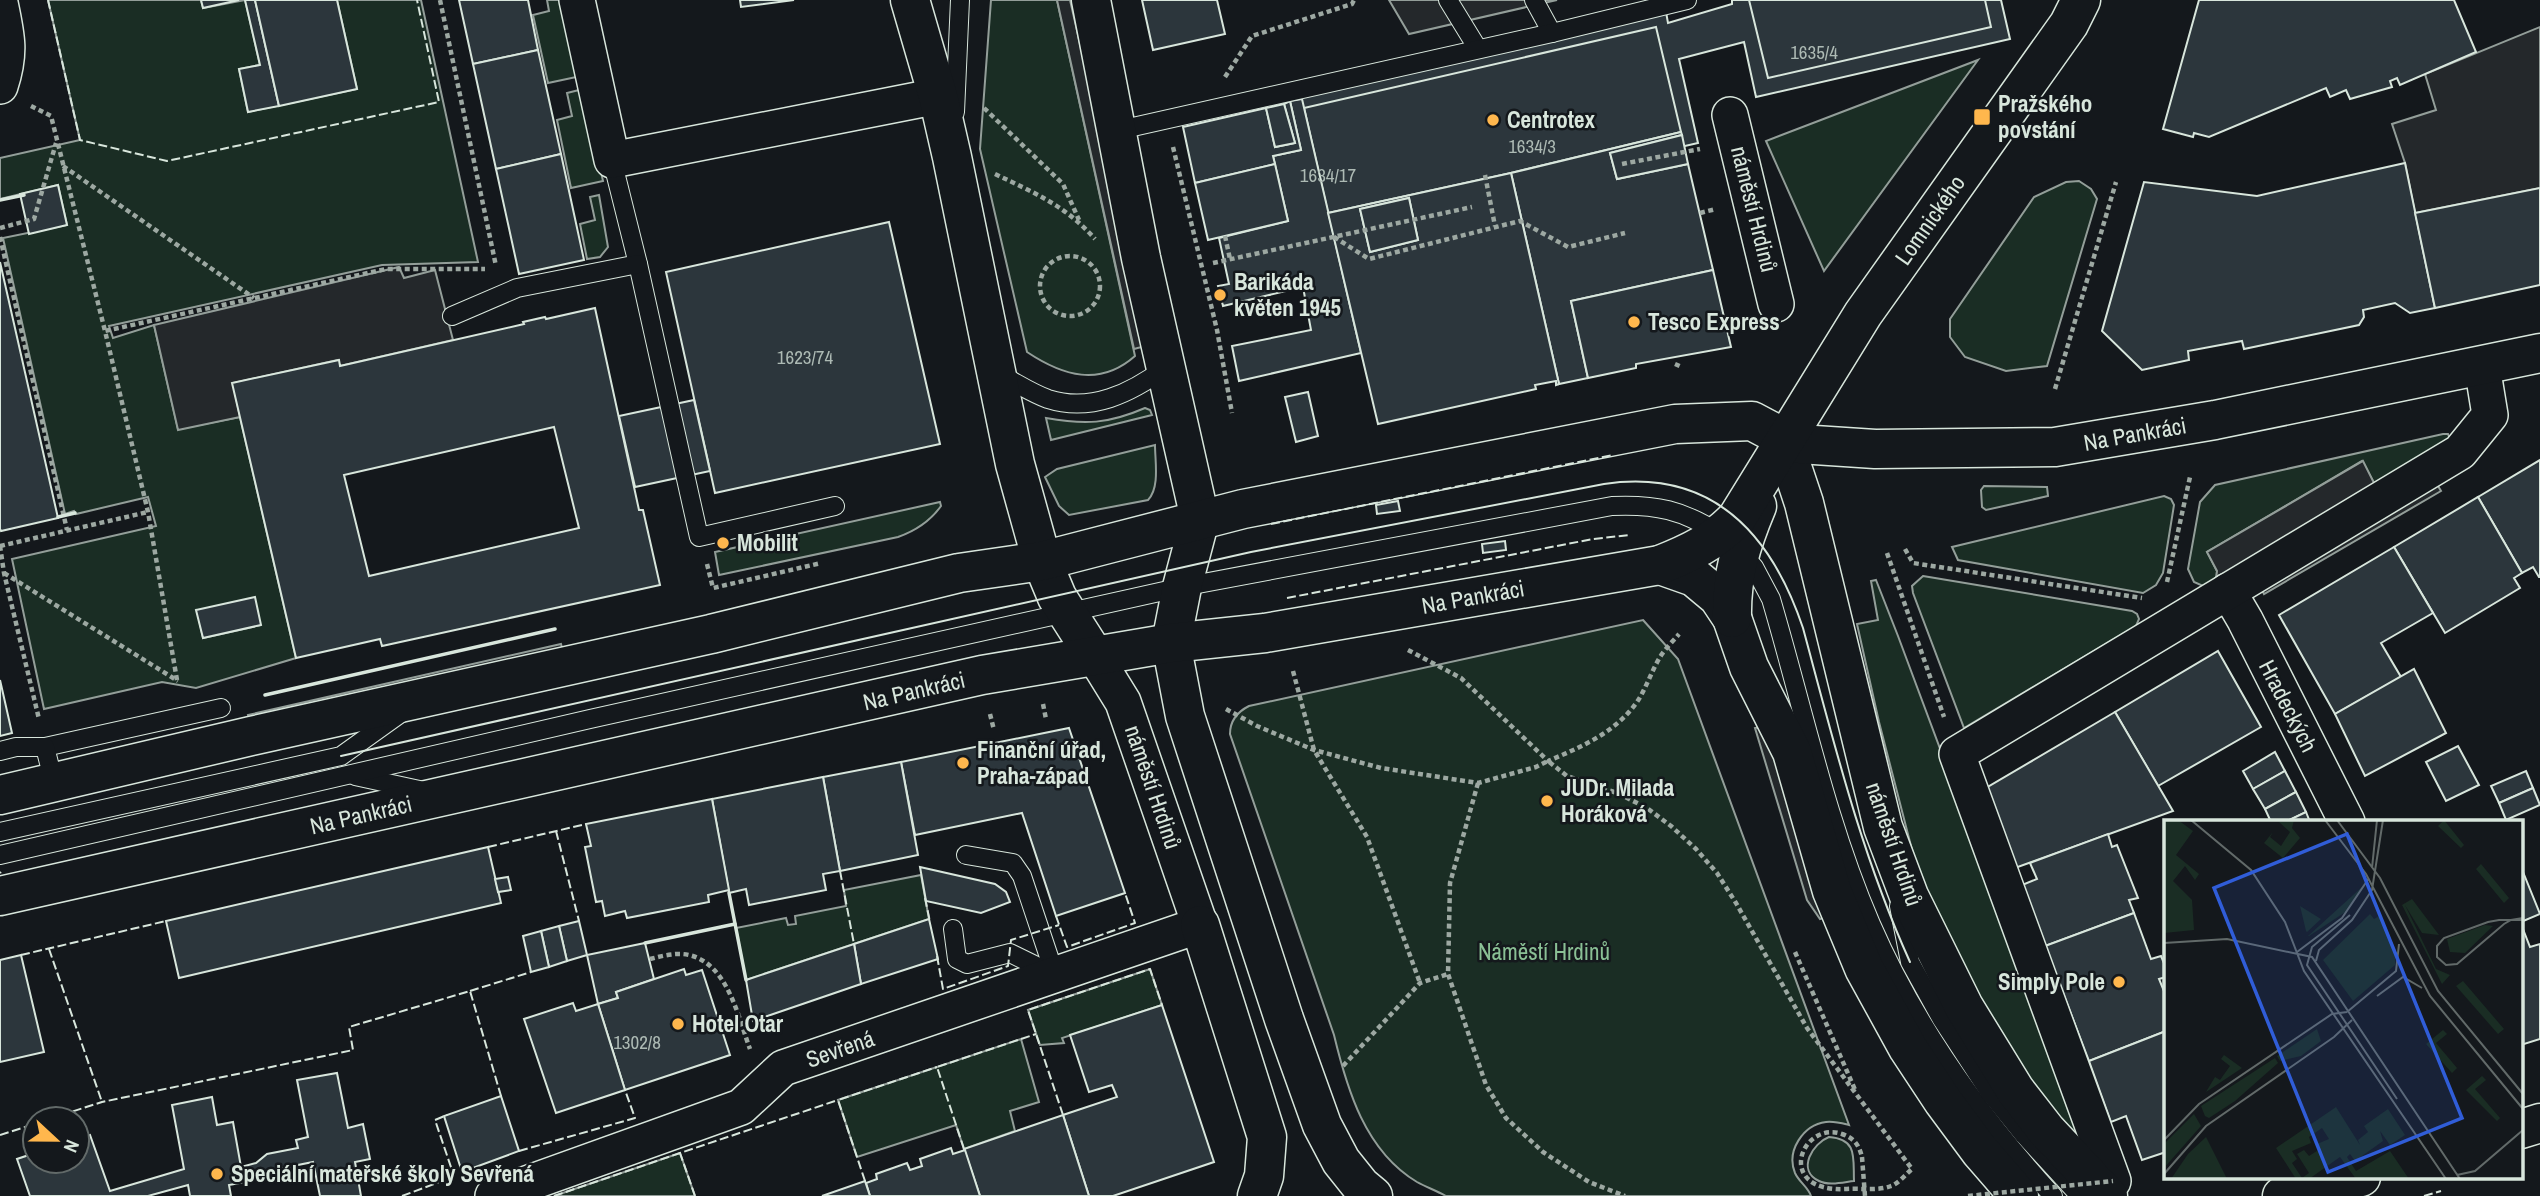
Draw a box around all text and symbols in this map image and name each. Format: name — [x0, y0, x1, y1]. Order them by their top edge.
house number: 1635/4 — [1790, 39, 1838, 65]
place label: Pražského povstání — [1998, 88, 2092, 145]
place label: Centrotex — [1507, 104, 1596, 135]
marker: Pražského povstání — [1972, 107, 1992, 127]
marker: Centrotex — [1485, 112, 1501, 128]
house number: 1634/3 — [1508, 133, 1556, 159]
street label: náměstí Hrdinů — [1724, 143, 1785, 275]
house number: 1634/17 — [1300, 162, 1356, 188]
street label: Lomnického — [1887, 169, 1972, 271]
place label: Barikáda květen 1945 — [1234, 266, 1341, 323]
marker: Barikáda květen 1945 — [1212, 287, 1228, 303]
place label: Tesco Express — [1648, 306, 1780, 337]
marker: Tesco Express — [1626, 314, 1642, 330]
house number: 1623/74 — [777, 344, 833, 370]
street label: Na Pankráci — [2081, 409, 2189, 458]
place label: Mobilit — [737, 527, 798, 558]
marker: Mobilit — [715, 535, 731, 551]
street label: Na Pankráci — [1419, 572, 1527, 621]
street label: Hradeckých — [2252, 654, 2325, 757]
street label: Na Pankráci — [860, 664, 968, 717]
street label: náměstí Hrdinů — [1118, 721, 1189, 853]
place label: Finanční úřad, Praha-západ — [977, 734, 1106, 791]
marker: Finanční úřad, Praha-západ — [955, 755, 971, 771]
place label: JUDr. Milada Horáková — [1561, 772, 1675, 829]
street label: náměstí Hrdinů — [1859, 778, 1930, 910]
street label: Na Pankráci — [307, 788, 415, 841]
marker: JUDr. Milada Horáková — [1539, 793, 1555, 809]
inset map — [2164, 820, 2522, 1178]
park label: Náměstí Hrdinů — [1478, 936, 1610, 967]
place label: Simply Pole — [1998, 966, 2105, 997]
marker: Simply Pole — [2111, 974, 2127, 990]
place label: Hotel Otar — [692, 1008, 784, 1039]
marker: Hotel Otar — [670, 1016, 686, 1032]
street label: Sevřená — [802, 1022, 879, 1075]
house number: 1302/8 — [613, 1029, 661, 1055]
north arrow — [21, 1105, 91, 1175]
text: N — [58, 1136, 86, 1156]
place label: Speciální mateřské školy Sevřená — [231, 1158, 535, 1189]
marker: Speciální mateřské školy Sevřená — [209, 1166, 225, 1182]

